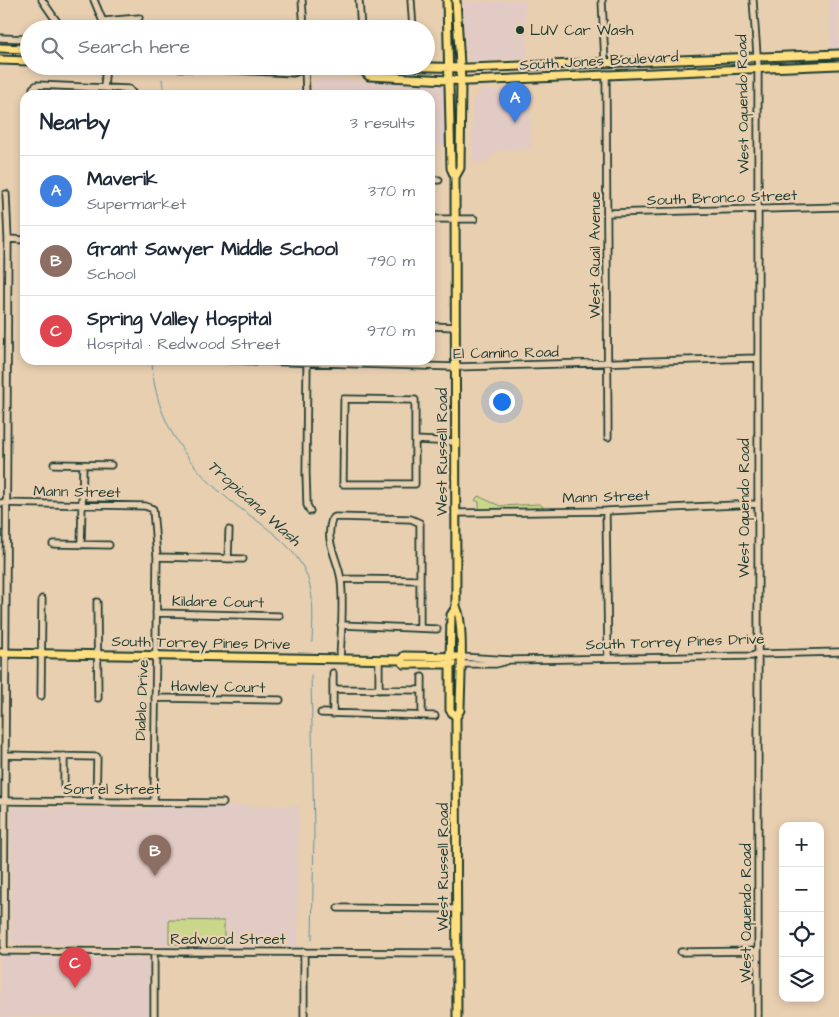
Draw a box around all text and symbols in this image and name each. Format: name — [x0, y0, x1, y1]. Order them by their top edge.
search box — [20, 20, 435, 75]
place label: LUV Car Wash — [530, 20, 634, 41]
marker: LUV Car Wash — [514, 24, 526, 36]
icon: search — [38, 34, 66, 62]
text: Search here — [78, 34, 190, 61]
street label: West Oquendo Road — [731, 34, 755, 174]
street label: South Jones Boulevard — [519, 46, 679, 76]
pin: A — [499, 82, 531, 123]
text: Nearby — [40, 108, 110, 137]
text: 3 results — [350, 112, 415, 134]
text: Maverik — [87, 166, 158, 193]
text: A — [51, 180, 61, 202]
text: 370 m — [368, 180, 415, 202]
street label: South Bronco Street — [647, 185, 797, 211]
street label: West Quail Avenue — [585, 191, 606, 319]
text: Supermarket — [87, 193, 186, 215]
text: Grant Sawyer Middle School — [87, 236, 338, 263]
text: B — [50, 250, 62, 272]
text: 790 m — [367, 250, 415, 272]
text: School — [87, 263, 136, 285]
text: Spring Valley Hospital — [87, 306, 271, 333]
text: C — [50, 320, 62, 342]
text: 970 m — [367, 320, 415, 342]
text: Hospital · Redwood Street — [87, 333, 280, 355]
street label: El Camino Road — [453, 342, 559, 364]
street label: West Russell Road — [432, 387, 453, 516]
your location — [489, 389, 515, 415]
street label: West Oquendo Road — [734, 438, 755, 578]
water label: Tropicana Wash — [202, 455, 306, 552]
street label: Mann Street — [33, 481, 121, 503]
street label: Mann Street — [562, 485, 650, 509]
street label: Kildare Court — [172, 591, 264, 613]
street label: South Torrey Pines Drive — [585, 628, 765, 657]
street label: South Torrey Pines Drive — [111, 631, 291, 656]
street label: Diablo Drive — [130, 659, 154, 741]
street label: Hawley Court — [171, 676, 265, 699]
street label: Sorrel Street — [63, 779, 161, 800]
street label: West Russell Road — [433, 802, 454, 931]
map controls — [779, 822, 824, 1002]
button: + — [779, 822, 824, 867]
pin: B — [139, 835, 171, 876]
street label: West Oquendo Road — [736, 843, 757, 983]
button: − — [779, 867, 824, 912]
button: locate — [779, 912, 824, 957]
street label: Redwood Street — [170, 929, 286, 950]
pin: C — [59, 947, 91, 988]
button: layers — [779, 957, 824, 1002]

